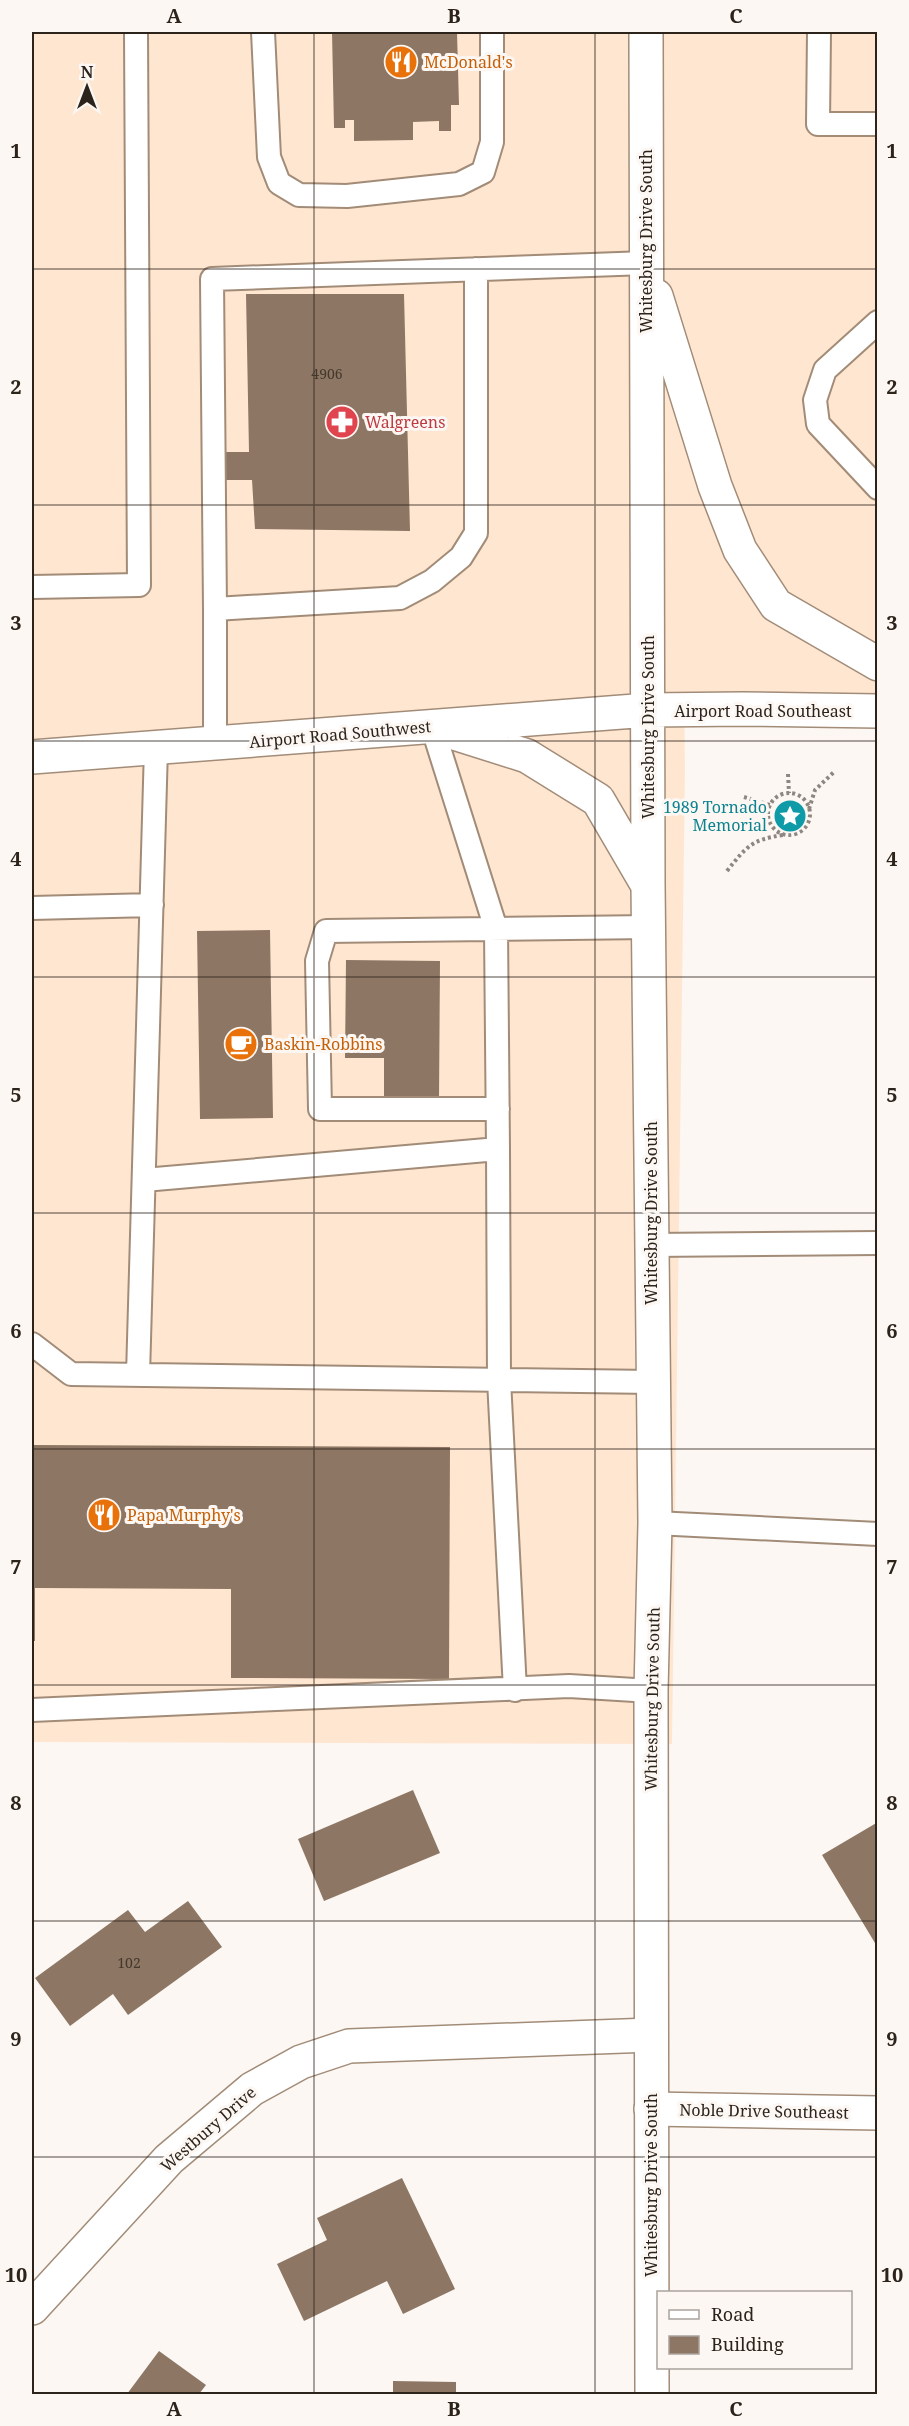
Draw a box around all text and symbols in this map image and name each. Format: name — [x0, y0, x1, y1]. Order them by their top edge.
text: A — [166, 2, 182, 29]
text: B — [447, 2, 461, 29]
text: C — [729, 2, 743, 29]
restaurant icon: McDonald's — [383, 44, 419, 80]
place label: McDonald's — [424, 51, 513, 73]
north arrow — [57, 57, 117, 117]
text: N — [81, 61, 94, 83]
text: 1 — [10, 137, 22, 164]
text: 1 — [886, 137, 898, 164]
street label: Whitesburg Drive South — [635, 149, 657, 333]
house number: 4906 — [311, 364, 343, 383]
text: 2 — [10, 373, 22, 400]
text: 2 — [886, 373, 898, 400]
pharmacy icon: Walgreens — [324, 404, 360, 440]
place label: Walgreens — [365, 411, 445, 433]
text: 3 — [10, 609, 22, 636]
text: 3 — [886, 609, 898, 636]
street label: Whitesburg Drive South — [637, 635, 659, 819]
street label: Airport Road Southeast — [674, 700, 852, 722]
street label: Airport Road Southwest — [248, 715, 432, 753]
place label: 1989 Tornado Memorial — [663, 796, 767, 836]
place icon: 1989 Tornado Memorial — [772, 798, 808, 834]
text: 4 — [10, 845, 22, 872]
text: 4 — [886, 845, 898, 872]
cafe icon: Baskin-Robbins — [223, 1026, 259, 1062]
place label: Baskin-Robbins — [264, 1033, 382, 1055]
text: 5 — [10, 1081, 22, 1108]
text: 5 — [886, 1081, 898, 1108]
street label: Whitesburg Drive South — [640, 1121, 662, 1305]
text: 6 — [10, 1317, 22, 1344]
text: 6 — [886, 1317, 898, 1344]
restaurant icon: Papa Murphy's — [86, 1497, 122, 1533]
place label: Papa Murphy's — [127, 1504, 241, 1526]
text: 7 — [10, 1553, 22, 1580]
text: 7 — [886, 1553, 898, 1580]
street label: Whitesburg Drive South — [639, 1607, 665, 1791]
text: 8 — [10, 1789, 22, 1816]
text: 8 — [886, 1789, 898, 1816]
house number: 102 — [117, 1953, 141, 1972]
text: 9 — [10, 2025, 22, 2052]
text: 9 — [886, 2025, 898, 2052]
street label: Westbury Drive — [155, 2081, 261, 2177]
street label: Whitesburg Drive South — [640, 2093, 662, 2277]
street label: Noble Drive Southeast — [679, 2099, 849, 2123]
text: 10 — [5, 2261, 27, 2288]
text: 10 — [881, 2261, 903, 2288]
legend — [657, 2291, 852, 2369]
text: Road — [711, 2302, 754, 2326]
text: Building — [711, 2332, 784, 2356]
text: A — [166, 2395, 182, 2422]
text: B — [447, 2395, 461, 2422]
text: C — [729, 2395, 743, 2422]

